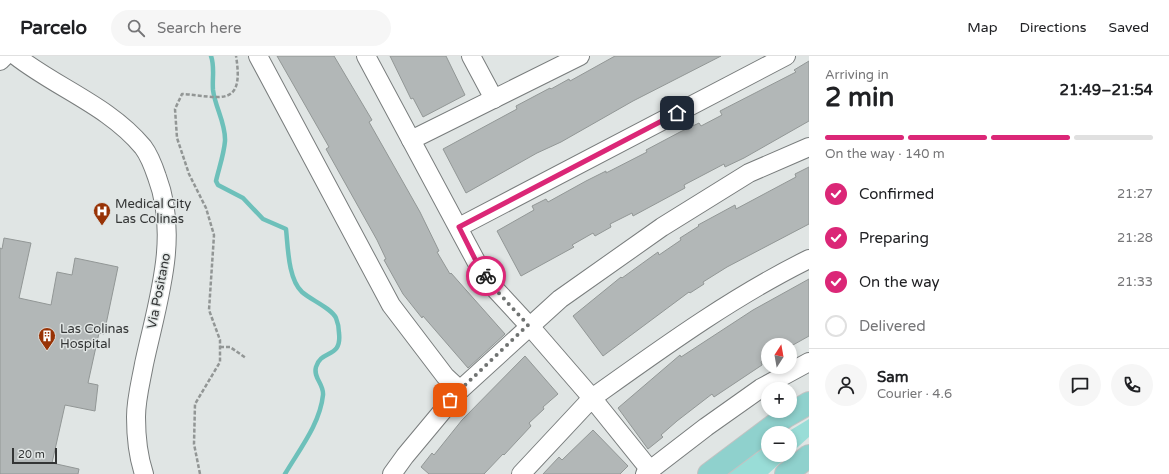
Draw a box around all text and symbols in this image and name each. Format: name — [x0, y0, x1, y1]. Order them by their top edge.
search box — [111, 10, 391, 46]
text: Parcelo — [20, 17, 87, 39]
icon: search — [125, 17, 147, 39]
text: Search here — [157, 19, 241, 37]
text: Map — [967, 19, 998, 36]
text: Directions — [1020, 19, 1087, 36]
text: Saved — [1109, 19, 1149, 36]
text: Arriving in — [825, 67, 889, 83]
text: 21:49–21:54 — [1060, 81, 1153, 99]
text: 2 min — [825, 82, 894, 113]
pin — [660, 96, 694, 130]
icon: home — [666, 102, 688, 124]
text: On the way · 140 m — [825, 146, 945, 162]
icon: check — [825, 183, 847, 205]
text: Confirmed — [859, 185, 934, 203]
text: 21:27 — [1117, 186, 1153, 202]
place label: Medical City Las Colinas — [115, 196, 191, 227]
hospital icon: Medical City Las Colinas — [92, 201, 112, 226]
icon: check — [825, 227, 847, 249]
text: Preparing — [859, 229, 929, 247]
text: 21:28 — [1117, 230, 1153, 246]
street label: Via Positano — [144, 252, 174, 330]
courier — [466, 256, 506, 296]
icon: bike — [475, 265, 497, 287]
icon: check — [825, 271, 847, 293]
text: On the way — [859, 273, 939, 291]
text: 21:33 — [1117, 274, 1153, 290]
text: Delivered — [859, 317, 926, 335]
place label: Las Colinas Hospital — [60, 321, 129, 352]
building icon: Las Colinas Hospital — [37, 326, 57, 351]
north arrow — [761, 338, 797, 374]
map controls — [761, 338, 797, 462]
button: person — [825, 364, 867, 406]
button: chat — [1059, 364, 1101, 406]
button: phone — [1111, 364, 1153, 406]
text: Sam — [877, 368, 908, 386]
button: + — [761, 382, 797, 418]
pin — [433, 383, 467, 417]
text: Courier · 4.6 — [877, 386, 952, 402]
icon: bag — [439, 389, 461, 411]
button: − — [761, 426, 797, 462]
scale bar — [12, 446, 57, 465]
text: 20 m — [18, 448, 45, 461]

